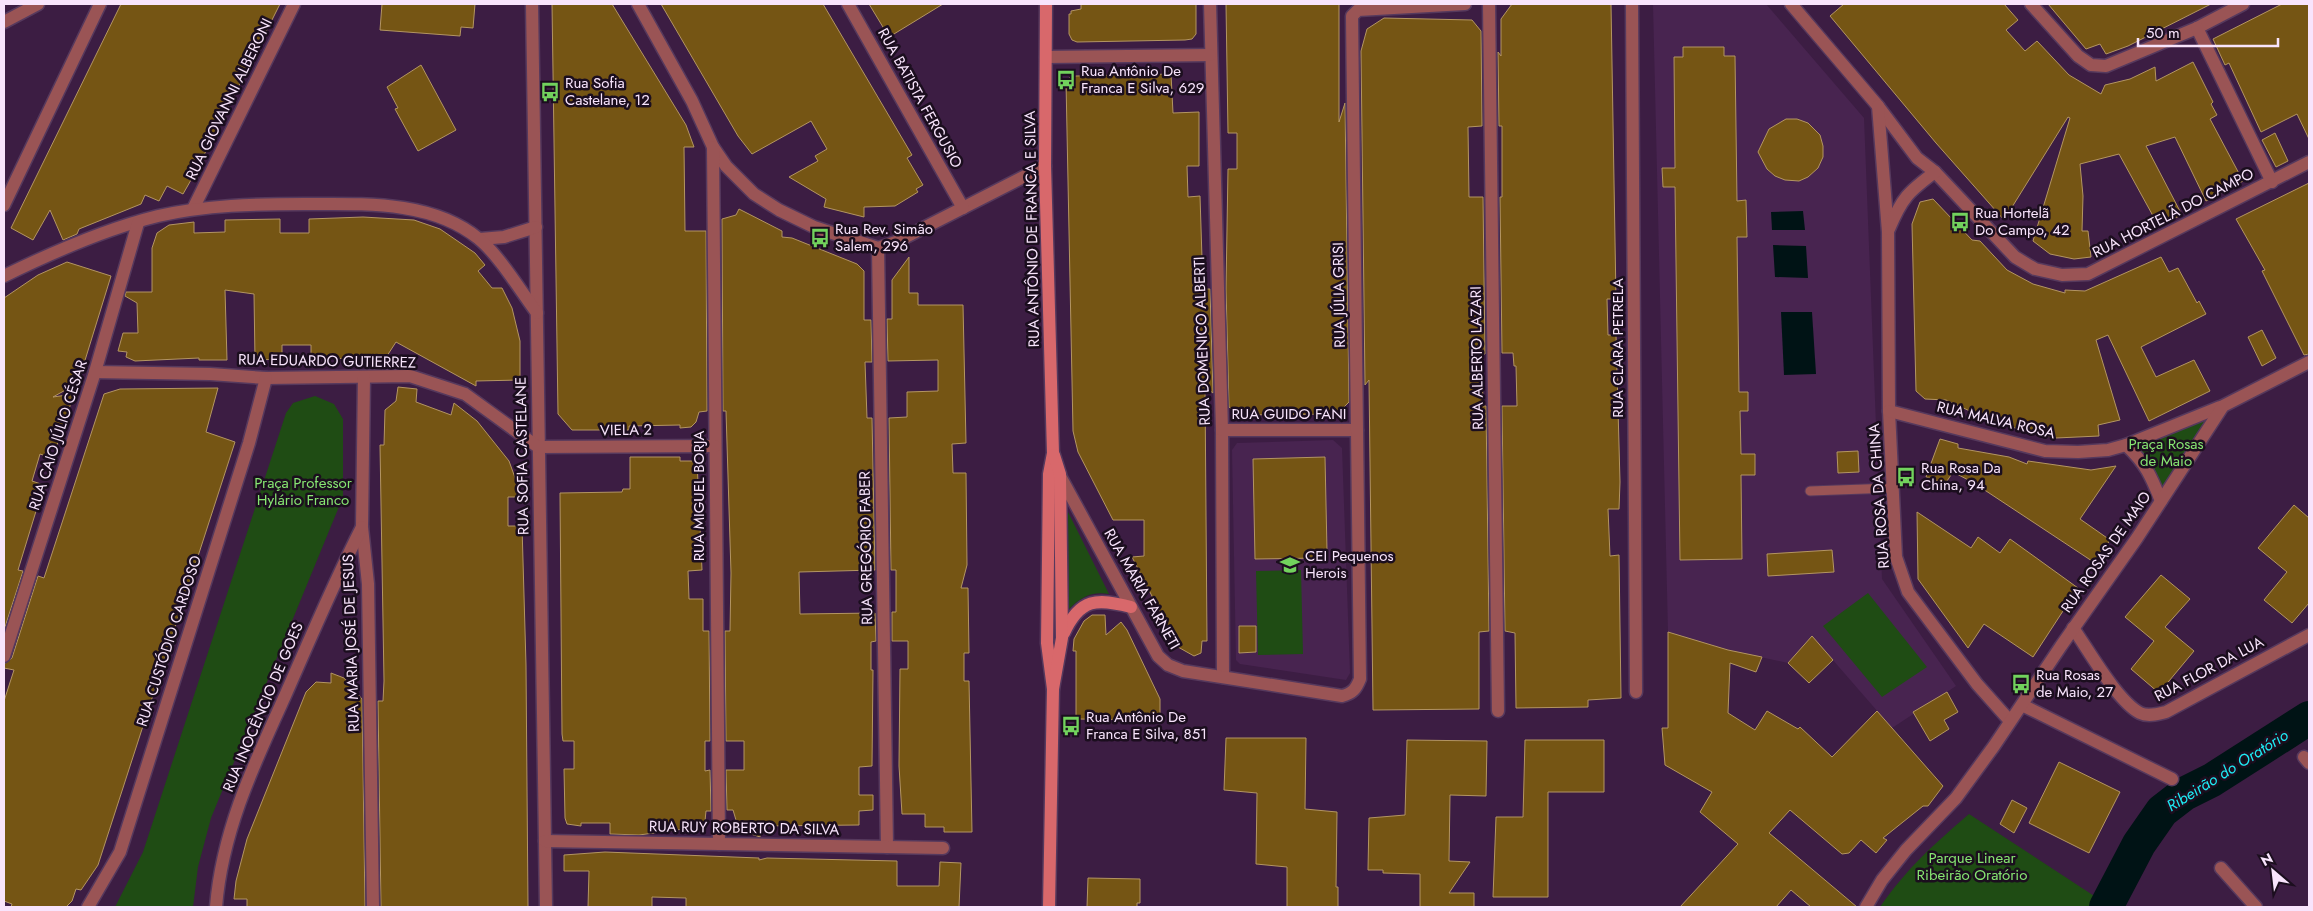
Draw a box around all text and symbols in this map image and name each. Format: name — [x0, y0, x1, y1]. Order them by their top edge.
street label: RUA GIOVANNI ALBERONI — [180, 14, 278, 184]
scale bar — [2138, 15, 2278, 47]
text: 50 m — [2146, 22, 2180, 44]
street label: RUA BATISTA FERGUSIO — [872, 24, 968, 172]
place label: Rua Antônio De Franca E Silva, 629 — [1081, 60, 1204, 99]
bus stop icon: Rua Antônio De Franca E Silva, 629 — [1055, 69, 1077, 91]
place label: Rua Sofia Castelane, 12 — [565, 72, 650, 111]
bus stop icon: Rua Sofia Castelane, 12 — [539, 81, 561, 103]
street label: RUA ANTÔNIO DE FRANCA E SILVA — [1019, 110, 1045, 347]
street label: RUA HORTELÃ DO CAMPO — [2088, 163, 2258, 263]
place label: Rua Hortelã Do Campo, 42 — [1975, 202, 2069, 241]
bus stop icon: Rua Hortelã Do Campo, 42 — [1949, 211, 1971, 233]
place label: Rua Rev. Simão Salem, 296 — [835, 218, 933, 257]
bus stop icon: Rua Rev. Simão Salem, 296 — [809, 227, 831, 249]
street label: RUA JÚLIA GRISI — [1327, 242, 1351, 348]
street label: RUA DOMENICO ALBERTI — [1188, 256, 1216, 426]
street label: RUA CLARA PETRELA — [1607, 278, 1629, 418]
street label: RUA ALBERTO LAZARI — [1465, 286, 1489, 430]
street label: RUA EDUARDO GUTIERREZ — [238, 348, 416, 374]
street label: RUA CAIO JÚLIO CÉSAR — [23, 356, 93, 513]
street label: RUA SOFIA CASTELANE — [510, 377, 534, 535]
street label: RUA MALVA ROSA — [1935, 396, 2057, 444]
street label: RUA GUIDO FANI — [1231, 403, 1347, 425]
street label: VIELA 2 — [600, 419, 652, 441]
street label: RUA ROSA DA CHINA — [1863, 423, 1895, 569]
street label: RUA MIGUEL BORJA — [688, 431, 710, 561]
park label: Praça Rosas de Maio — [2128, 433, 2204, 472]
place label: Rua Rosa Da China, 94 — [1921, 457, 2001, 496]
bus stop icon: Rua Rosa Da China, 94 — [1895, 466, 1917, 488]
street label: RUA GREGÓRIO FABER — [854, 470, 878, 625]
park label: Praça Professor Hylário Franco — [254, 472, 353, 511]
street label: RUA ROSAS DE MAIO — [2056, 487, 2156, 617]
street label: RUA MARIA FARNETI — [1098, 525, 1186, 653]
place label: CEI Pequenos Herois — [1305, 545, 1393, 584]
street label: RUA CUSTÓDIO CARDOSO — [131, 552, 207, 729]
street label: RUA MARIA JOSÉ DE JESUS — [337, 554, 365, 732]
school or university icon: CEI Pequenos Herois — [1279, 554, 1301, 576]
street label: RUA INOCÊNCIO DE GOES — [217, 619, 309, 795]
street label: RUA FLOR DA LUA — [2150, 631, 2268, 707]
place label: Rua Rosas de Maio, 27 — [2036, 664, 2113, 703]
bus stop icon: Rua Rosas de Maio, 27 — [2010, 673, 2032, 695]
place label: Rua Antônio De Franca E Silva, 851 — [1086, 706, 1207, 745]
bus stop icon: Rua Antônio De Franca E Silva, 851 — [1060, 715, 1082, 737]
water label: Ribeirão do Oratório — [2162, 723, 2293, 817]
street label: RUA RUY ROBERTO DA SILVA — [649, 815, 839, 841]
north arrow — [2248, 846, 2298, 896]
park label: Parque Linear Ribeirão Oratório — [1917, 847, 2027, 886]
text: N — [2257, 848, 2277, 871]

